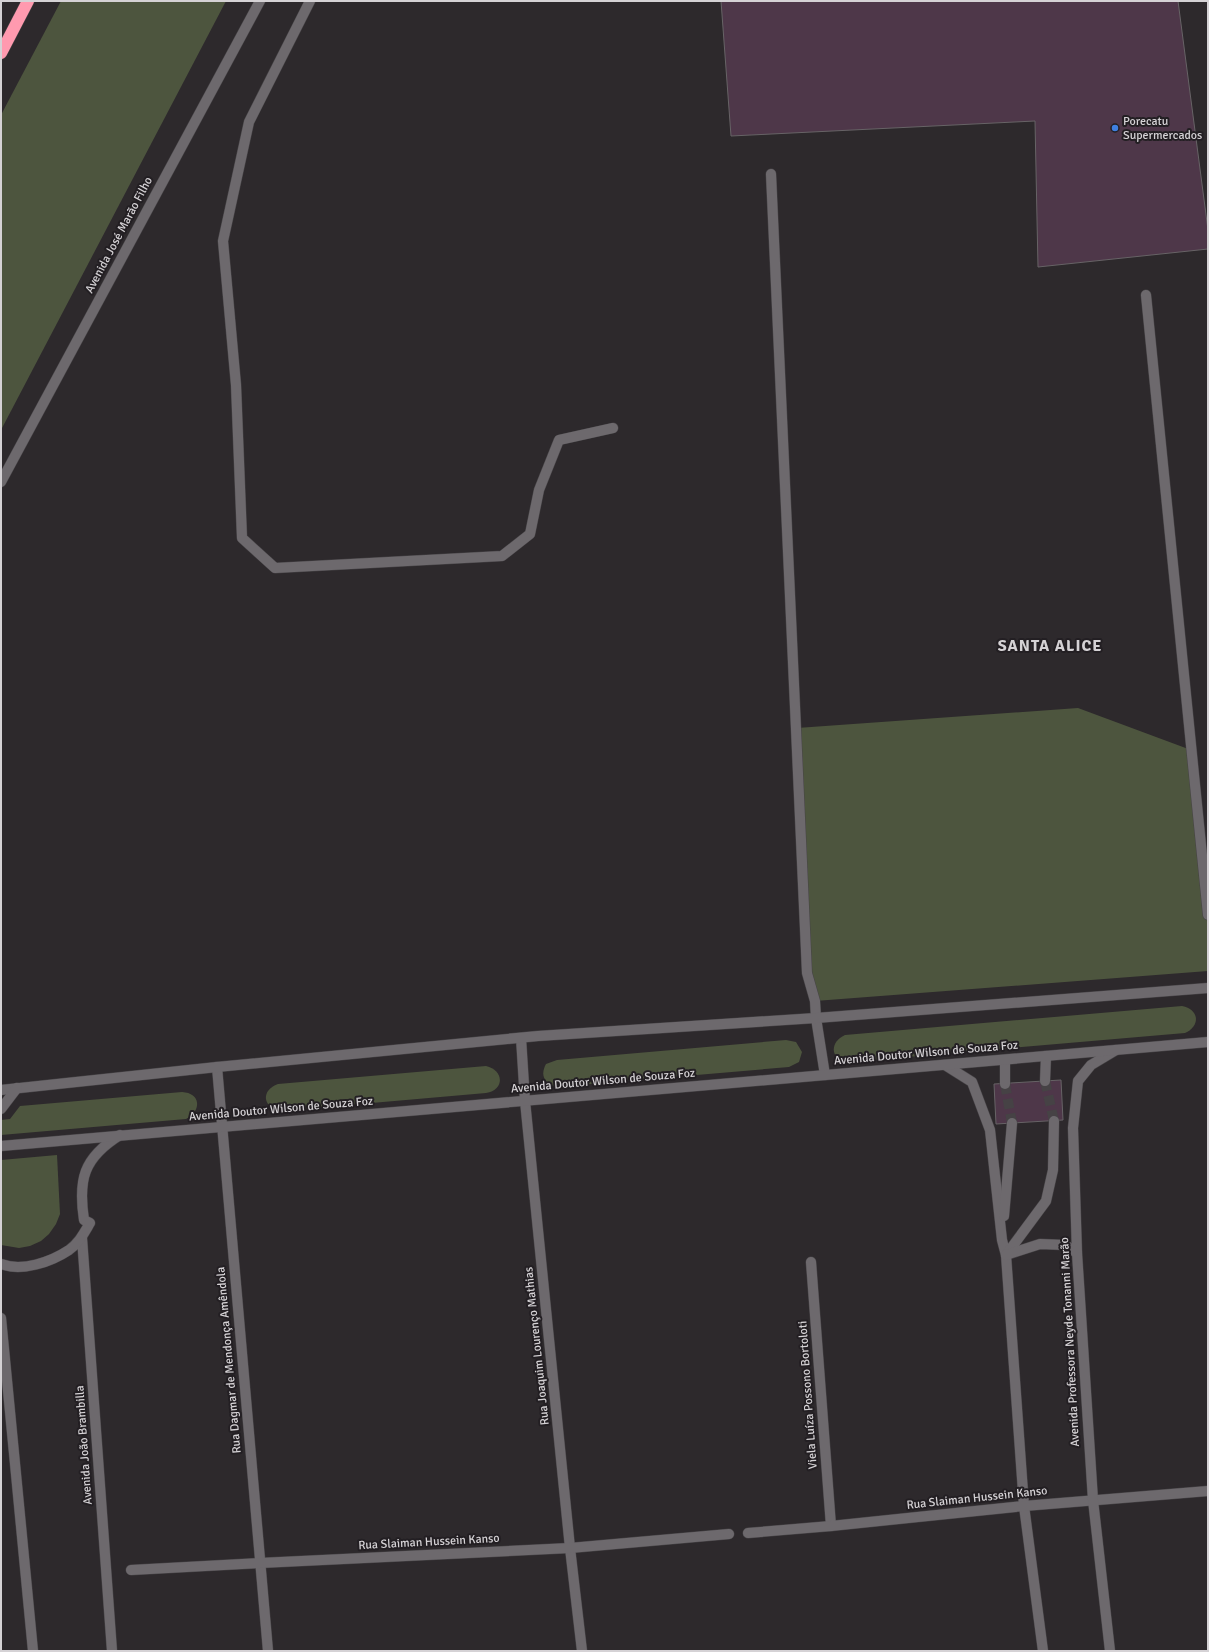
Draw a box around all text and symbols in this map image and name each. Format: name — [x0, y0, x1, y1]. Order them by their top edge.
place label: Porecatu Supermercados — [1123, 114, 1202, 143]
marker: Porecatu Supermercados — [1110, 123, 1120, 133]
street label: Avenida José Marão Filho — [82, 174, 156, 296]
district label: SANTA ALICE — [998, 636, 1102, 656]
street label: Avenida Doutor Wilson de Souza Foz — [833, 1037, 1019, 1069]
street label: Avenida Doutor Wilson de Souza Foz — [510, 1065, 696, 1097]
street label: Avenida Doutor Wilson de Souza Foz — [188, 1093, 374, 1125]
street label: Avenida Professora Neyde Tonanni Marão — [1057, 1237, 1083, 1447]
street label: Rua Dagmar de Mendonça Amêndola — [213, 1266, 245, 1454]
street label: Rua Joaquim Lourenço Mathias — [521, 1266, 553, 1426]
street label: Viela Luíza Possono Bortoloti — [795, 1320, 821, 1470]
street label: Avenida João Brambilla — [72, 1385, 96, 1505]
street label: Rua Slaiman Hussein Kanso — [906, 1483, 1048, 1513]
street label: Rua Slaiman Hussein Kanso — [358, 1531, 500, 1553]

